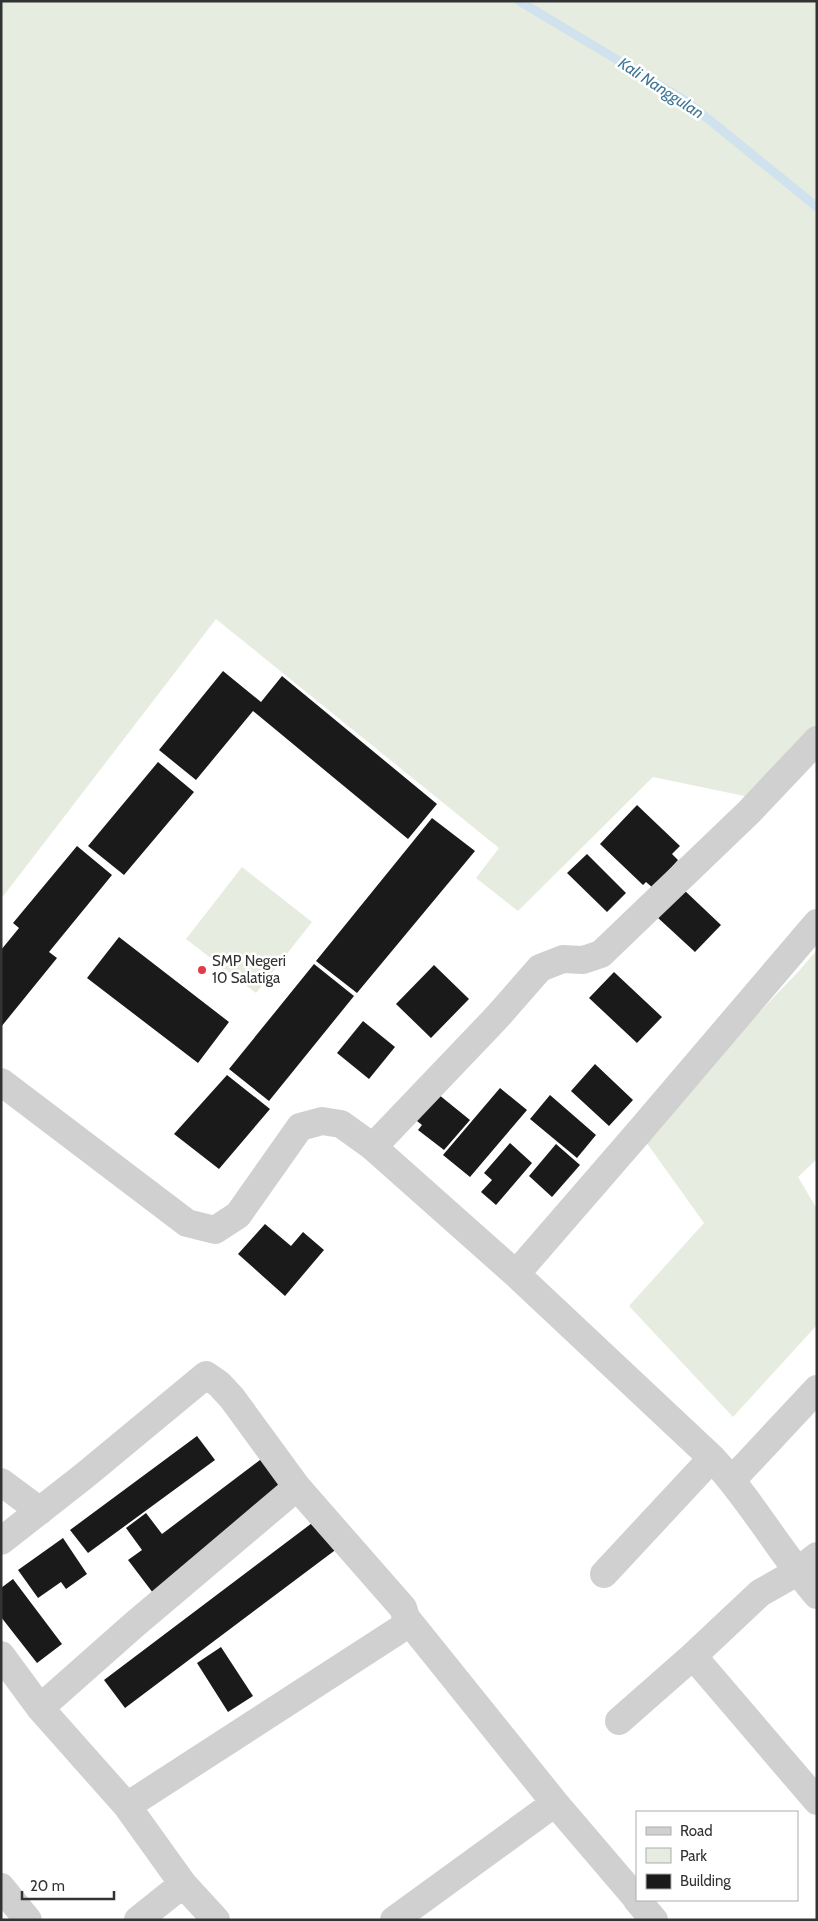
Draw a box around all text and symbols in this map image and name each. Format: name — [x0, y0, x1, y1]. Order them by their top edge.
water label: Kali Nanggulan — [615, 53, 707, 123]
place label: SMP Negeri 10 Salatiga — [212, 952, 286, 987]
marker: SMP Negeri 10 Salatiga — [196, 964, 208, 976]
legend — [636, 1811, 798, 1901]
text: Road — [680, 1822, 713, 1840]
text: Park — [680, 1847, 707, 1865]
scale bar — [22, 1868, 115, 1900]
text: Building — [680, 1872, 731, 1890]
text: 20 m — [30, 1877, 65, 1895]

